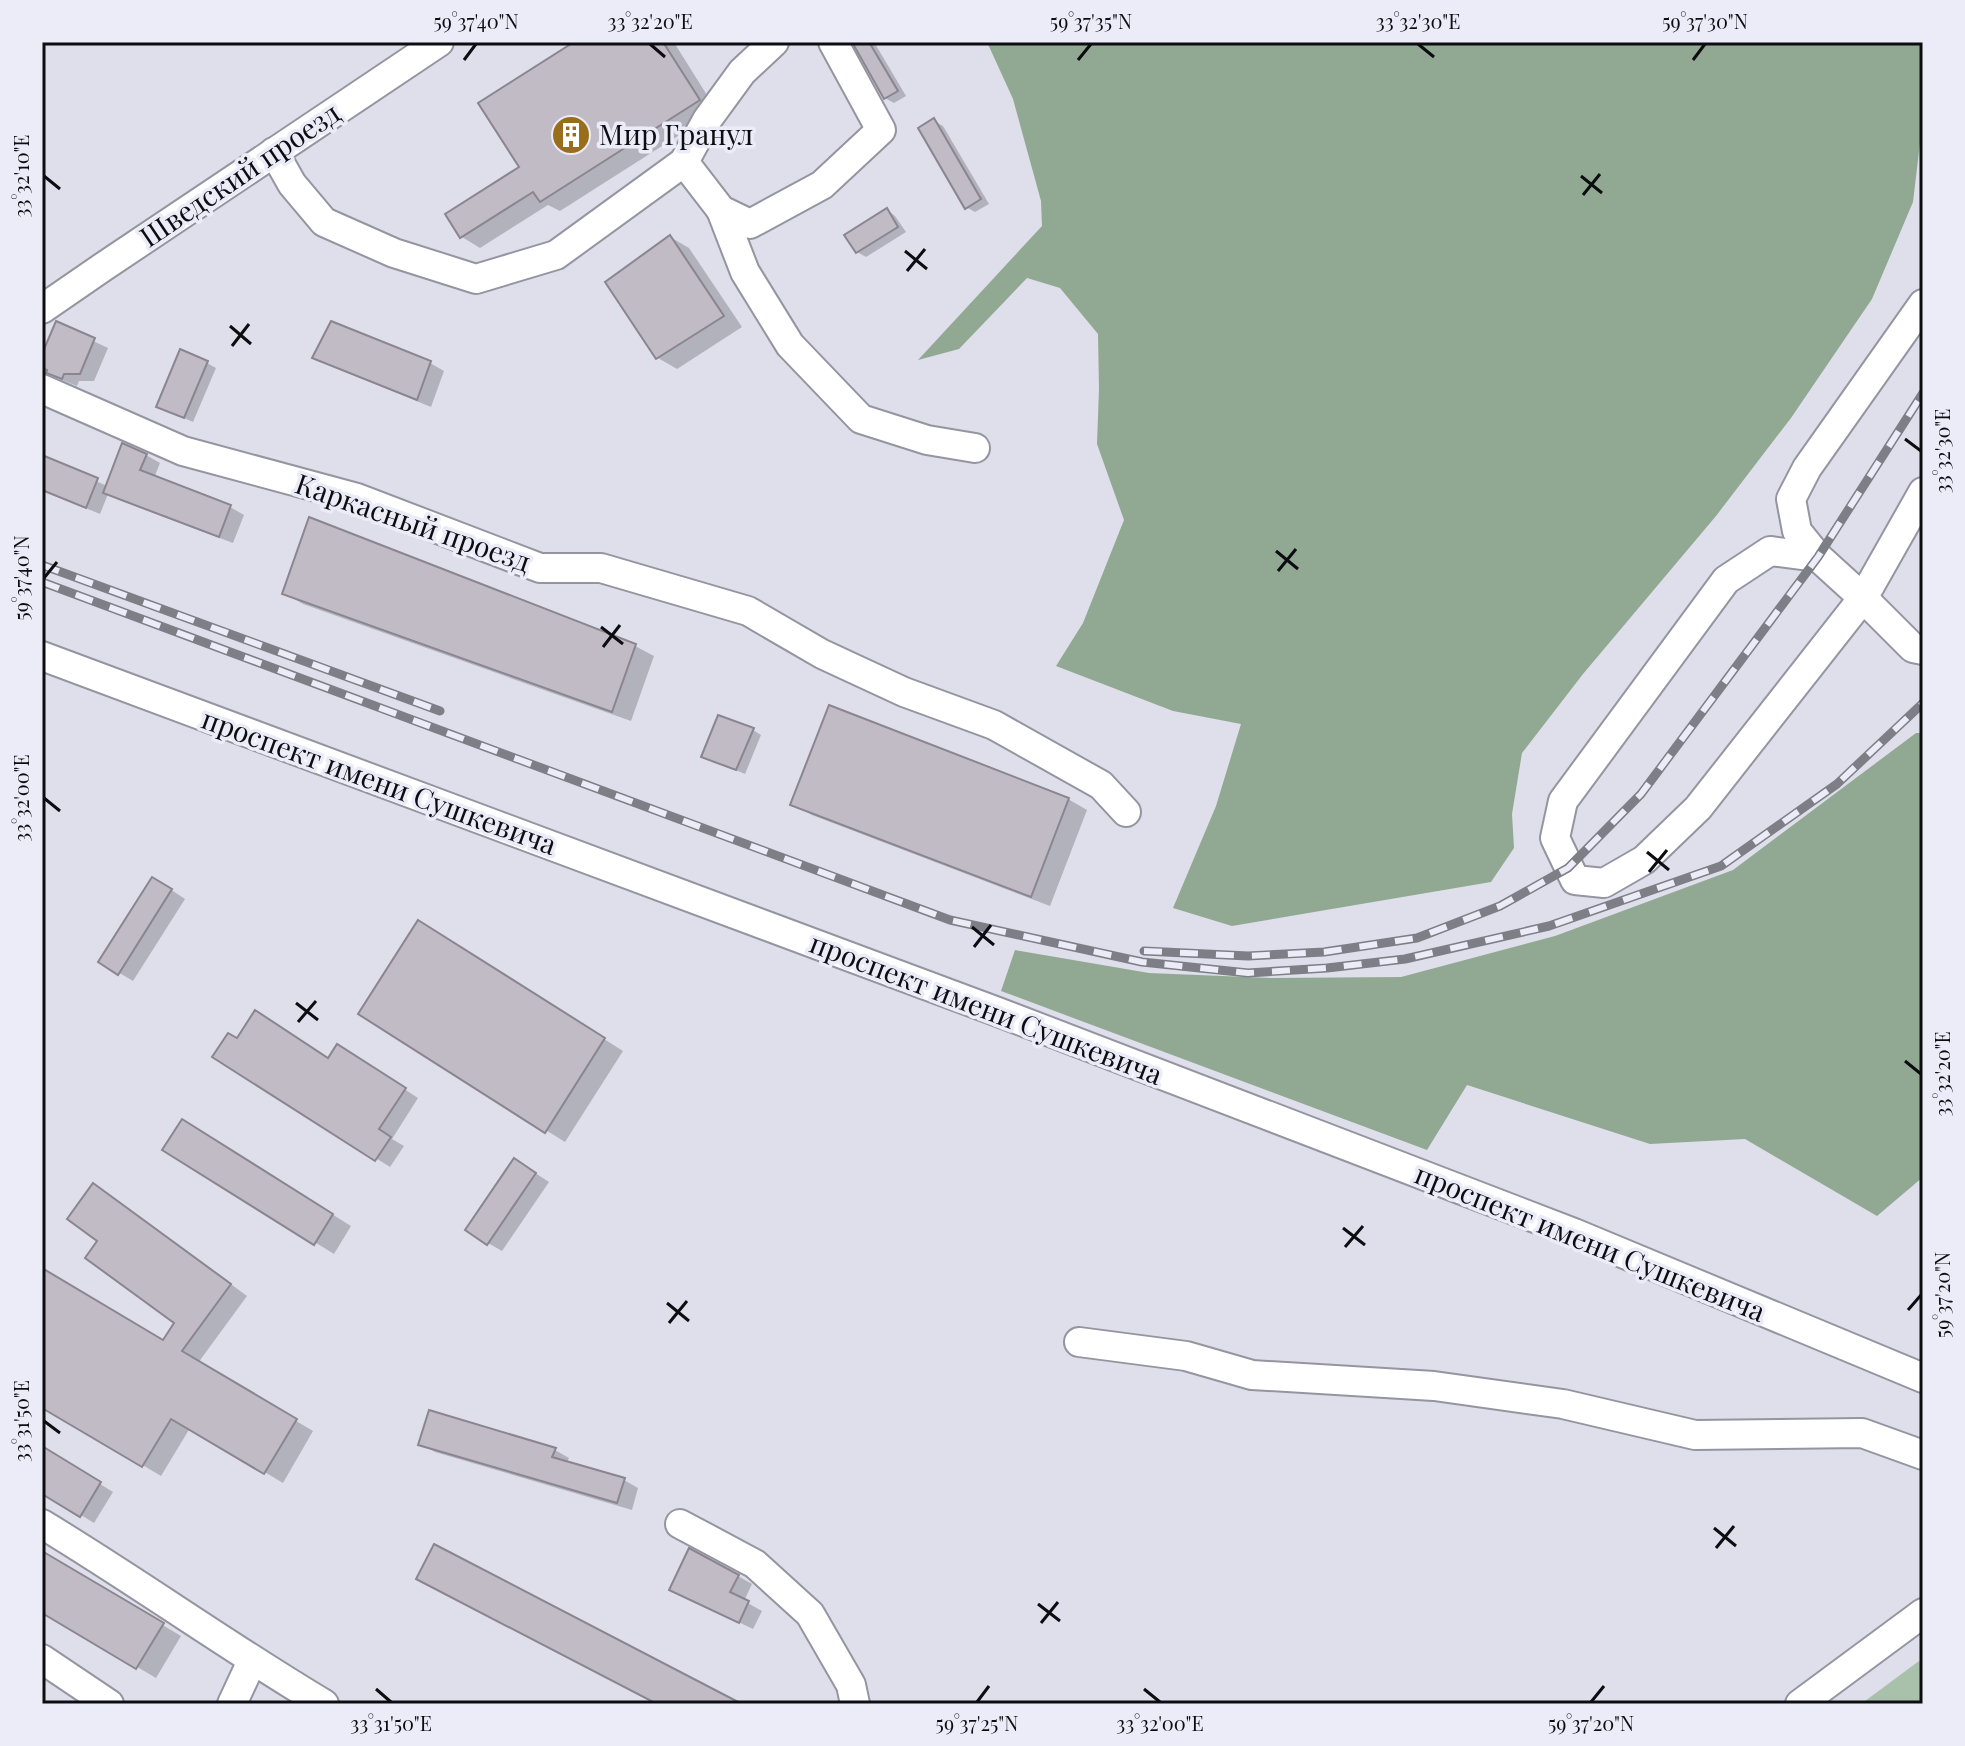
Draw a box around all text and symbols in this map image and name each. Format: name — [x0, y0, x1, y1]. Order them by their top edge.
text: 59°37'40"N — [433, 7, 519, 34]
text: 33°32'20"E — [607, 7, 693, 34]
text: 59°37'35"N — [1050, 7, 1132, 34]
text: 33°32'30"E — [1376, 7, 1460, 34]
text: 59°37'30"N — [1662, 7, 1748, 34]
street label: Шведский проезд — [132, 93, 347, 254]
building icon: Мир Гранул — [550, 114, 592, 156]
place label: Мир Гранул — [599, 115, 753, 152]
text: 33°32'10"E — [7, 134, 34, 218]
text: 33°32'30"E — [1928, 409, 1955, 493]
street label: Каркасный проезд — [291, 464, 536, 579]
text: 59°37'40"N — [7, 535, 34, 621]
street label: проспект имени Сушкевича — [197, 699, 562, 862]
text: 33°32'00"E — [7, 754, 34, 842]
street label: проспект имени Сушкевича — [805, 923, 1168, 1092]
text: 33°32'20"E — [1928, 1031, 1955, 1117]
street label: проспект имени Сушкевича — [1410, 1154, 1771, 1329]
text: 59°37'20"N — [1928, 1252, 1955, 1338]
text: 33°31'50"E — [7, 1380, 34, 1462]
text: 33°31'50"E — [350, 1709, 432, 1736]
text: 59°37'25"N — [936, 1709, 1018, 1736]
text: 33°32'00"E — [1116, 1709, 1204, 1736]
text: 59°37'20"N — [1548, 1709, 1634, 1736]

